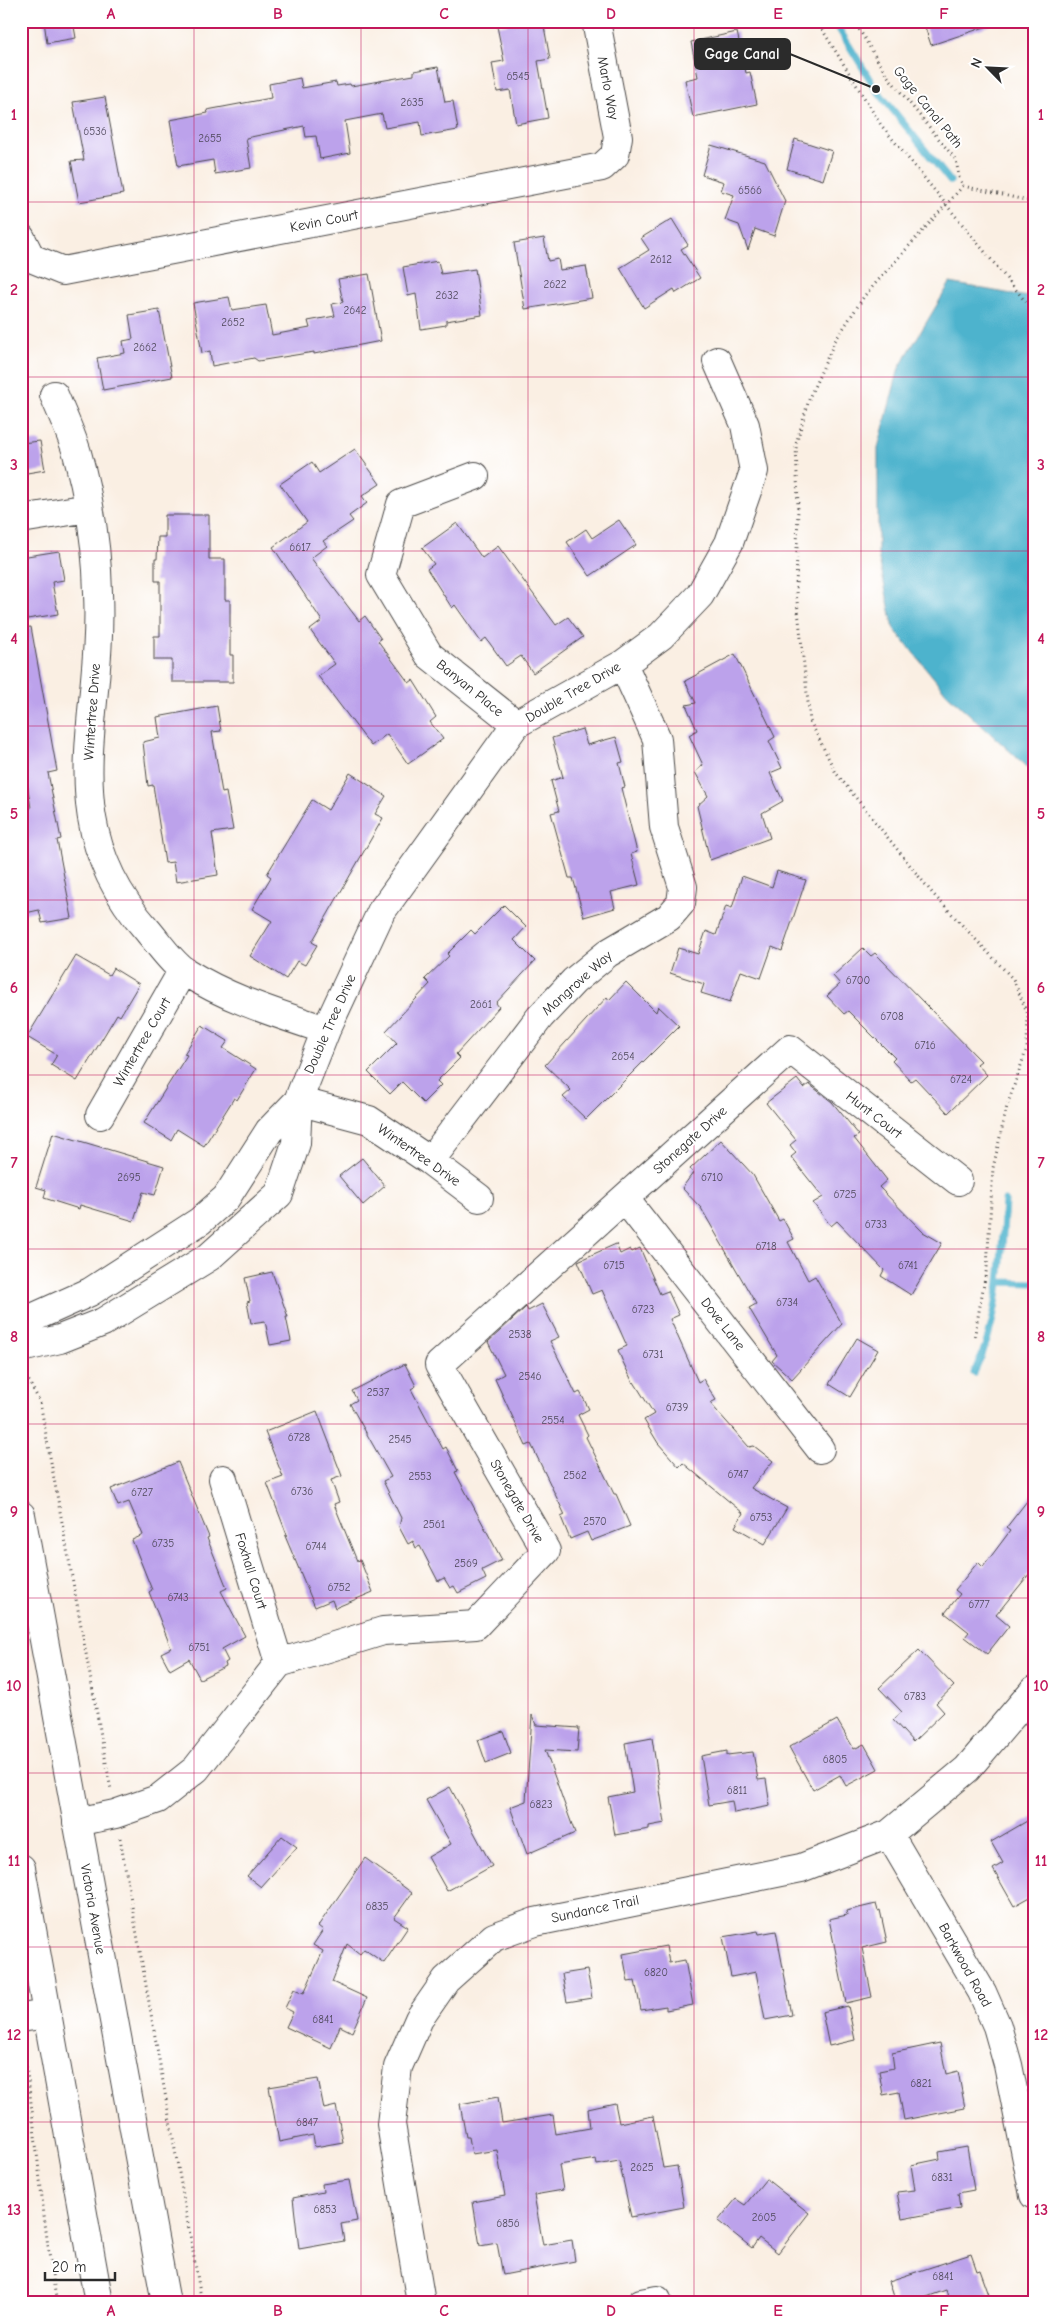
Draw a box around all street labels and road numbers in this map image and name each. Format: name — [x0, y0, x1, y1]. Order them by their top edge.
street label: Marlo Way — [594, 55, 623, 122]
street label: Gage Canal Path — [890, 62, 966, 152]
street label: Kevin Court — [288, 206, 360, 236]
street label: Banyan Place — [433, 656, 507, 720]
street label: Double Tree Drive — [522, 658, 624, 726]
street label: Wintertree Drive — [80, 663, 104, 761]
street label: Mangrove Way — [538, 947, 616, 1019]
street label: Double Tree Drive — [300, 972, 360, 1076]
street label: Wintertree Court — [110, 994, 175, 1090]
street label: Hunt Court — [843, 1088, 906, 1143]
street label: Stonegate Drive — [650, 1102, 730, 1178]
street label: Wintertree Drive — [374, 1120, 464, 1190]
street label: Dove Lane — [697, 1294, 749, 1354]
street label: Stonegate Drive — [486, 1456, 548, 1546]
street label: Foxhall Court — [231, 1531, 271, 1612]
street label: Victoria Avenue — [77, 1862, 109, 1956]
street label: Sundance Trail — [549, 1891, 641, 1927]
street label: Barkwood Road — [935, 1920, 995, 2010]

